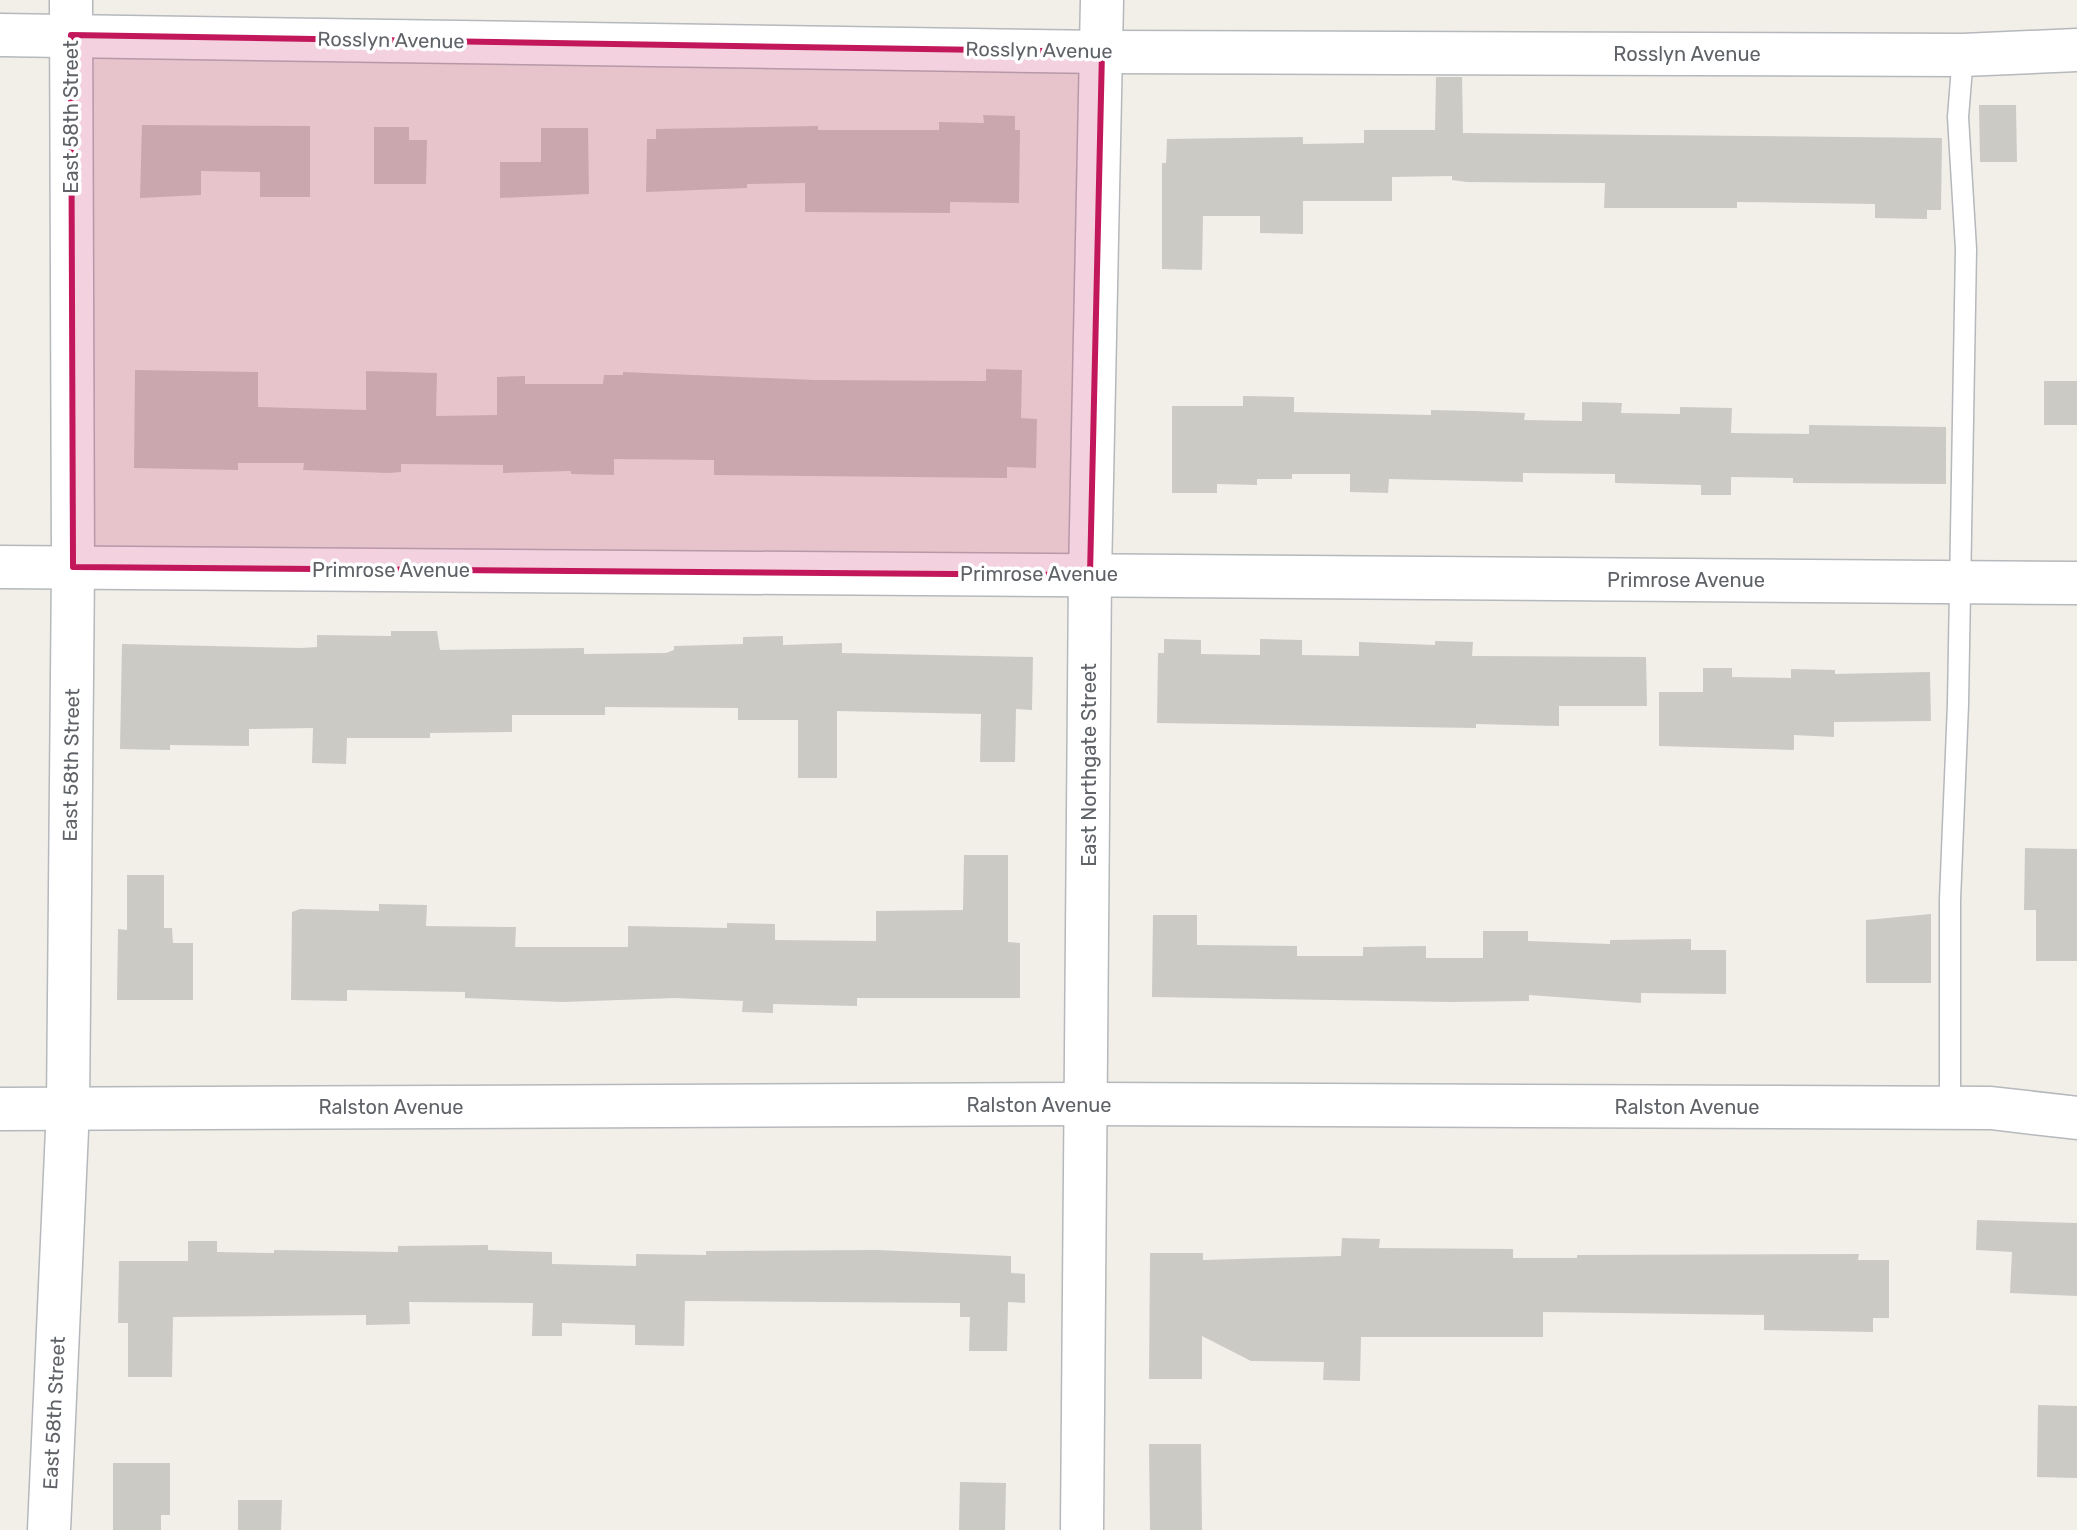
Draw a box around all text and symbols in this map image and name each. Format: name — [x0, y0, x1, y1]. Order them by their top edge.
street label: Rosslyn Avenue — [317, 27, 465, 53]
street label: Rosslyn Avenue — [965, 37, 1113, 63]
street label: East 58th Street — [59, 40, 83, 194]
street label: Rosslyn Avenue — [1613, 42, 1761, 66]
street label: Primrose Avenue — [312, 558, 470, 582]
street label: Primrose Avenue — [960, 562, 1118, 586]
street label: Primrose Avenue — [1607, 568, 1765, 592]
street label: East Northgate Street — [1077, 663, 1101, 867]
street label: East 58th Street — [58, 688, 84, 842]
street label: Ralston Avenue — [966, 1093, 1112, 1117]
street label: Ralston Avenue — [318, 1095, 464, 1119]
street label: Ralston Avenue — [1614, 1095, 1760, 1119]
street label: East 58th Street — [38, 1336, 70, 1490]

